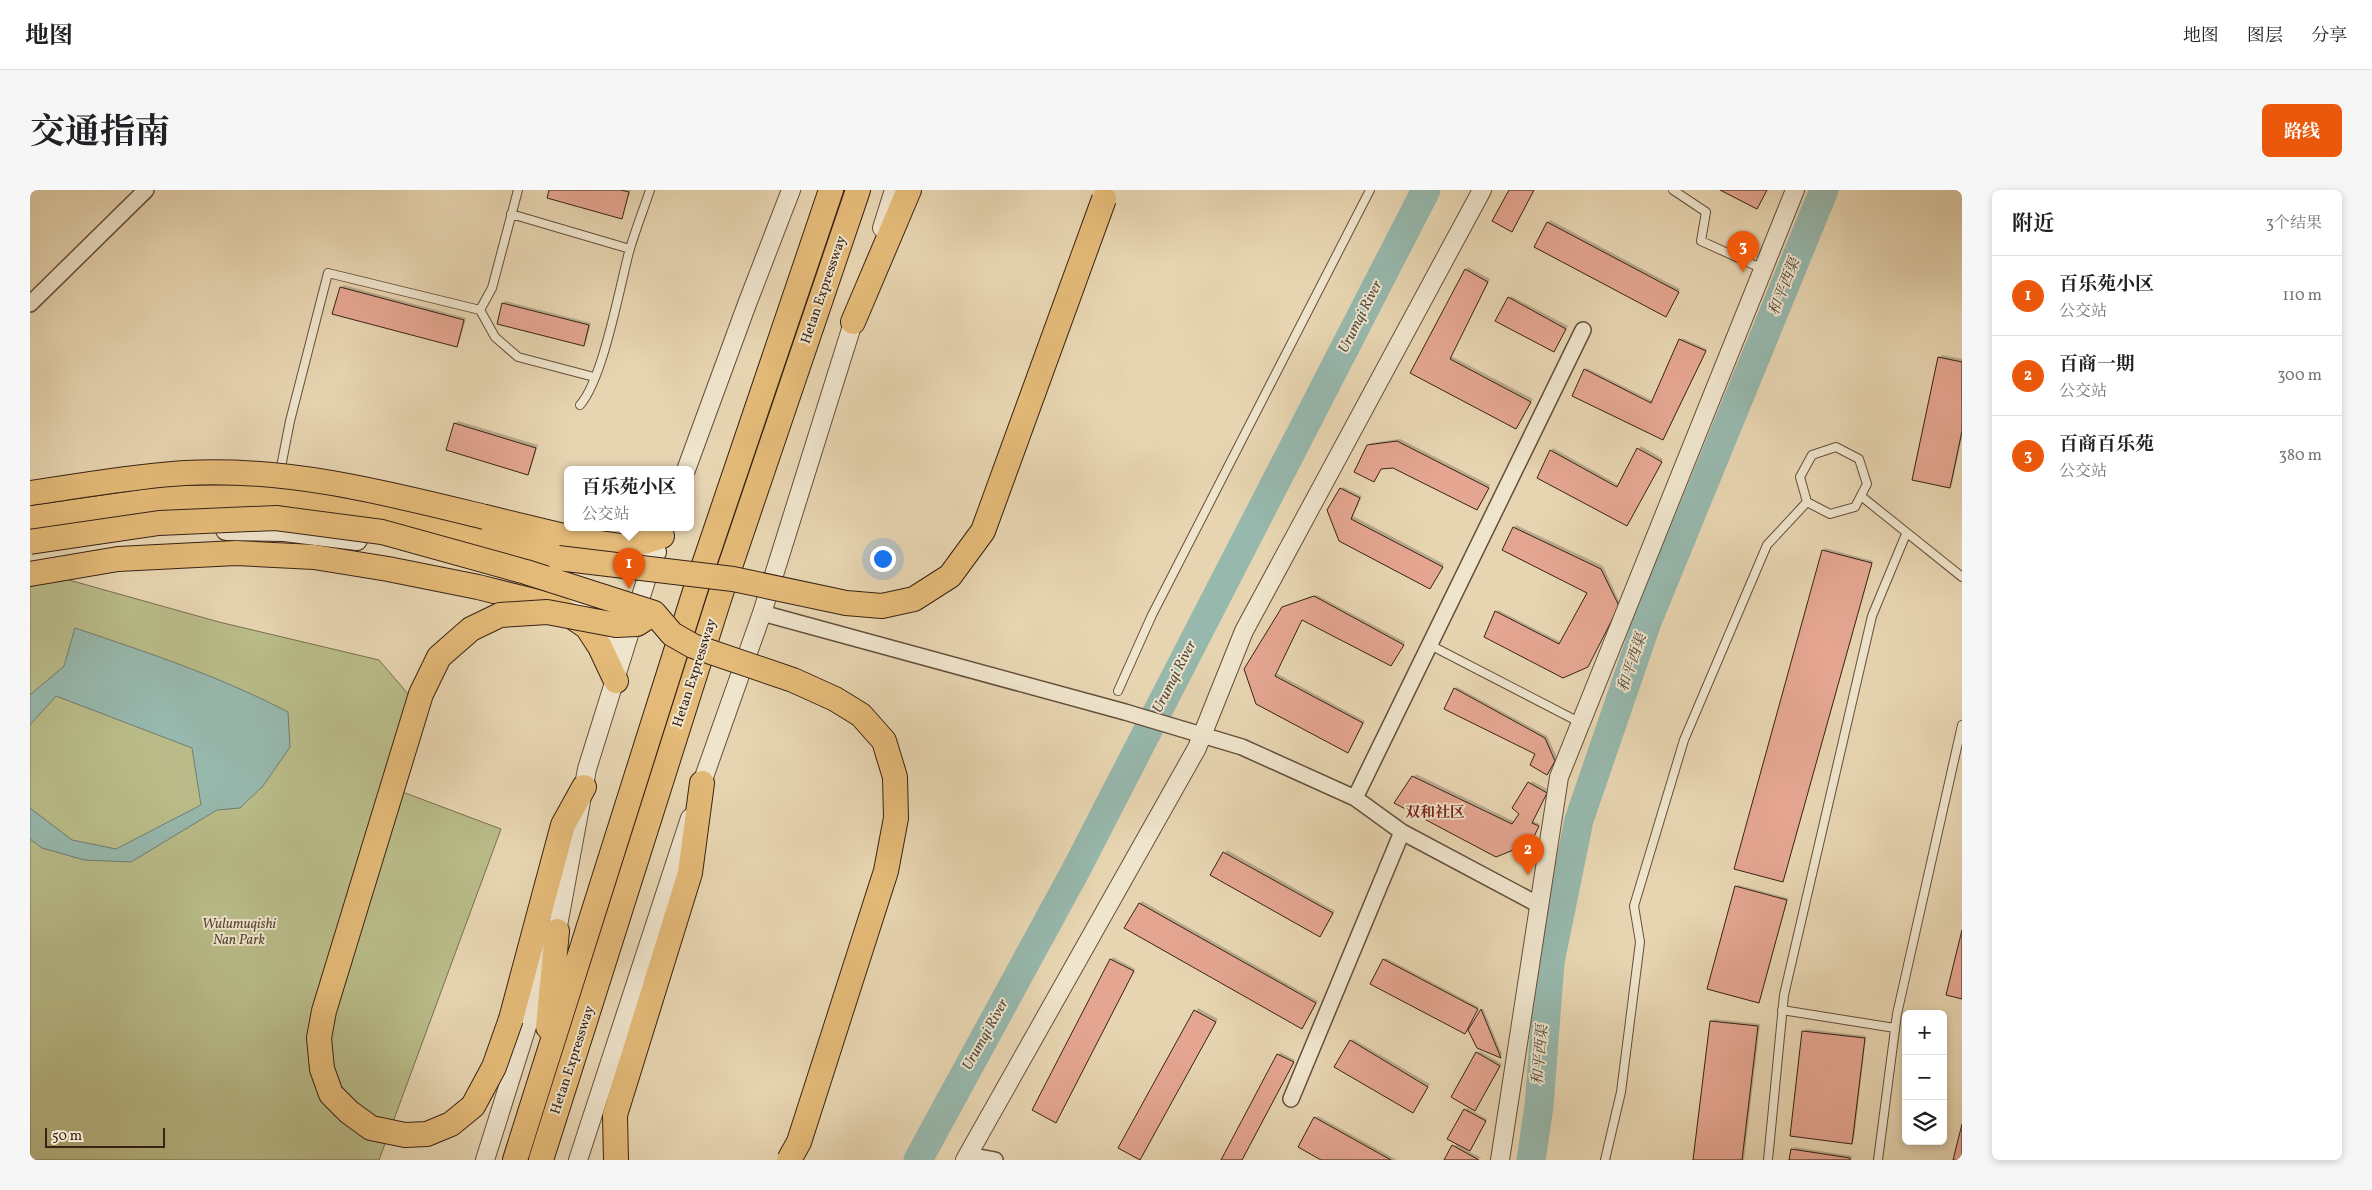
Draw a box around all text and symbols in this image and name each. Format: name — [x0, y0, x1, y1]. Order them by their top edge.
text: 地图 — [25, 20, 73, 54]
text: 地图 — [2183, 24, 2219, 49]
text: 图层 — [2247, 24, 2283, 49]
text: 分享 — [2311, 24, 2347, 49]
button: 路线 — [2262, 104, 2342, 157]
text: 交通指南 — [30, 110, 170, 158]
text: 附近 — [2012, 210, 2054, 239]
text: 3个结果 — [2266, 213, 2322, 235]
pin: 3 — [1727, 231, 1759, 272]
street label: Hetan Expressway — [797, 233, 852, 347]
water label: 和平西渠 — [1764, 253, 1807, 319]
text: 百乐苑小区 — [2059, 272, 2154, 298]
water label: Urumqi River — [1334, 277, 1388, 357]
text: 1 — [2025, 285, 2031, 307]
text: 110 m — [2283, 285, 2322, 307]
text: 公交站 — [2059, 301, 2107, 323]
text: 百商一期 — [2059, 352, 2135, 378]
text: 2 — [2024, 365, 2032, 387]
text: 300 m — [2277, 365, 2322, 387]
text: 公交站 — [2059, 381, 2107, 403]
text: 百商百乐苑 — [2059, 432, 2154, 458]
text: 3 — [2024, 445, 2032, 467]
text: 380 m — [2279, 445, 2322, 467]
text: 公交站 — [2059, 461, 2107, 483]
popup — [564, 466, 694, 531]
text: 百乐苑小区 — [581, 475, 677, 501]
text: 公交站 — [581, 504, 630, 526]
your location — [870, 546, 896, 572]
pin: 1 — [613, 548, 645, 589]
street label: Hetan Expressway — [668, 616, 722, 730]
water label: 和平西渠 — [1613, 629, 1653, 695]
water label: Urumqi River — [1148, 637, 1202, 717]
district label: 双和社区 — [1405, 803, 1465, 824]
pin: 2 — [1512, 834, 1544, 875]
park label: Wulumuqishi Nan Park — [202, 915, 277, 950]
water label: Urumqi River — [958, 995, 1014, 1075]
street label: Hetan Expressway — [546, 1003, 600, 1117]
map controls — [1902, 1010, 1947, 1145]
button: + — [1902, 1010, 1947, 1055]
water label: 和平西渠 — [1528, 1022, 1554, 1086]
button: − — [1902, 1055, 1947, 1100]
button: layers — [1902, 1100, 1947, 1145]
scale bar — [45, 1125, 165, 1148]
text: 50 m — [52, 1127, 82, 1146]

